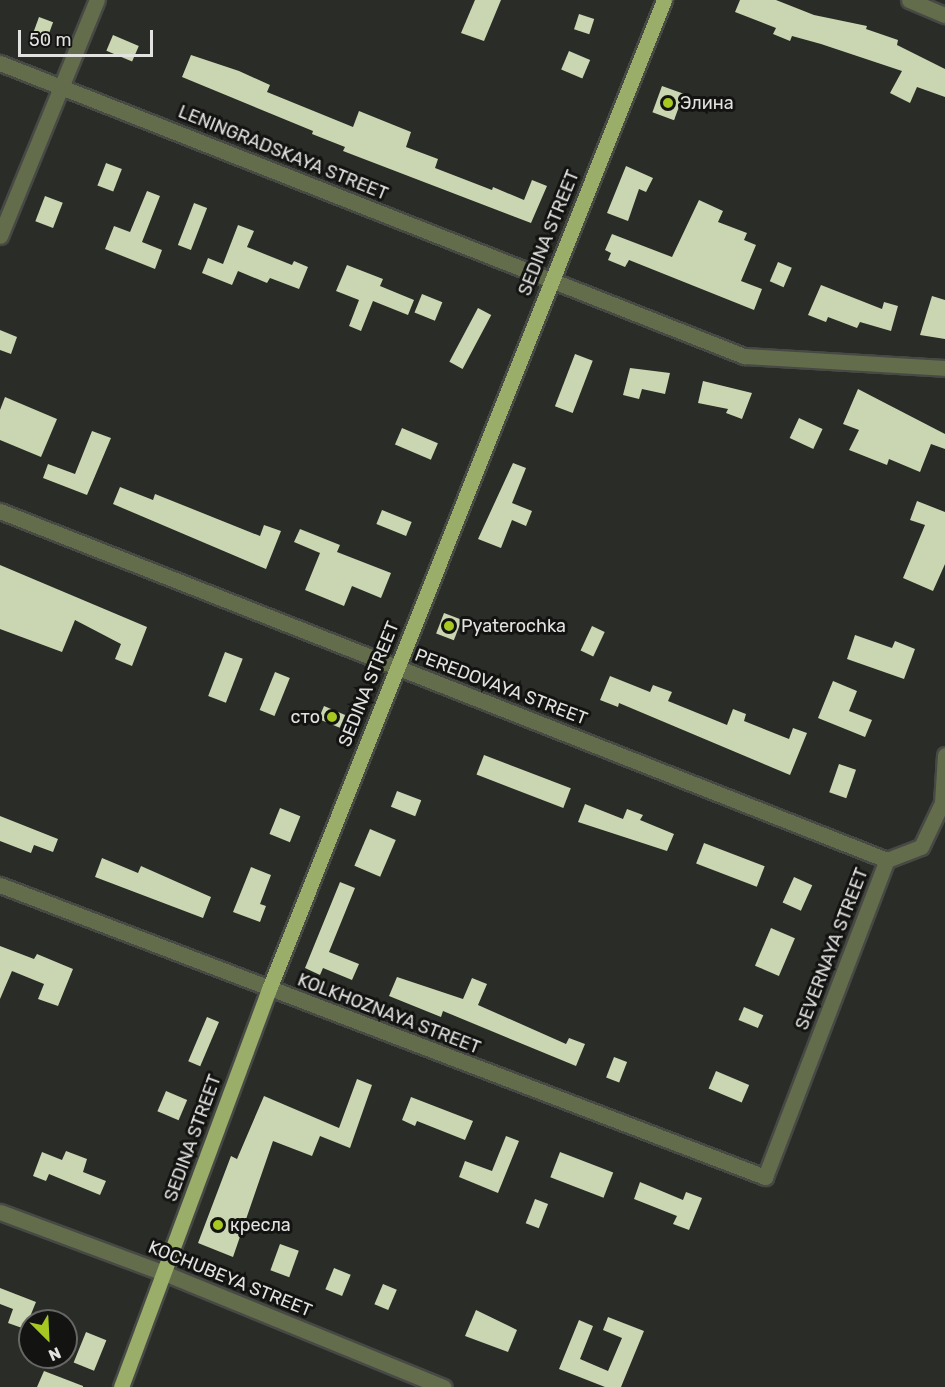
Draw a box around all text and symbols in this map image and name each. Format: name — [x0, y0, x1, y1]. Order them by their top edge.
scale bar — [21, 18, 156, 56]
text: 50 m — [29, 29, 72, 51]
place label: Элина — [680, 92, 734, 114]
marker: Элина — [661, 96, 675, 110]
street label: LENINGRADSKAYA STREET — [175, 101, 391, 205]
street label: SEDINA STREET — [514, 167, 584, 299]
place label: Pyaterochka — [461, 615, 566, 637]
street label: SEDINA STREET — [334, 618, 404, 750]
marker: Pyaterochka — [442, 619, 456, 633]
street label: PEREDOVAYA STREET — [412, 644, 590, 730]
place label: сто — [291, 706, 320, 728]
marker: сто — [325, 710, 339, 724]
street label: SEVERNAYA STREET — [791, 865, 873, 1033]
street label: KOLKHOZNAYA STREET — [294, 969, 484, 1059]
street label: SEDINA STREET — [160, 1071, 226, 1205]
place label: кресла — [230, 1214, 291, 1236]
marker: кресла — [211, 1218, 225, 1232]
street label: KOCHUBEYA STREET — [145, 1236, 315, 1322]
north arrow — [18, 1309, 78, 1369]
text: N — [46, 1343, 64, 1365]

